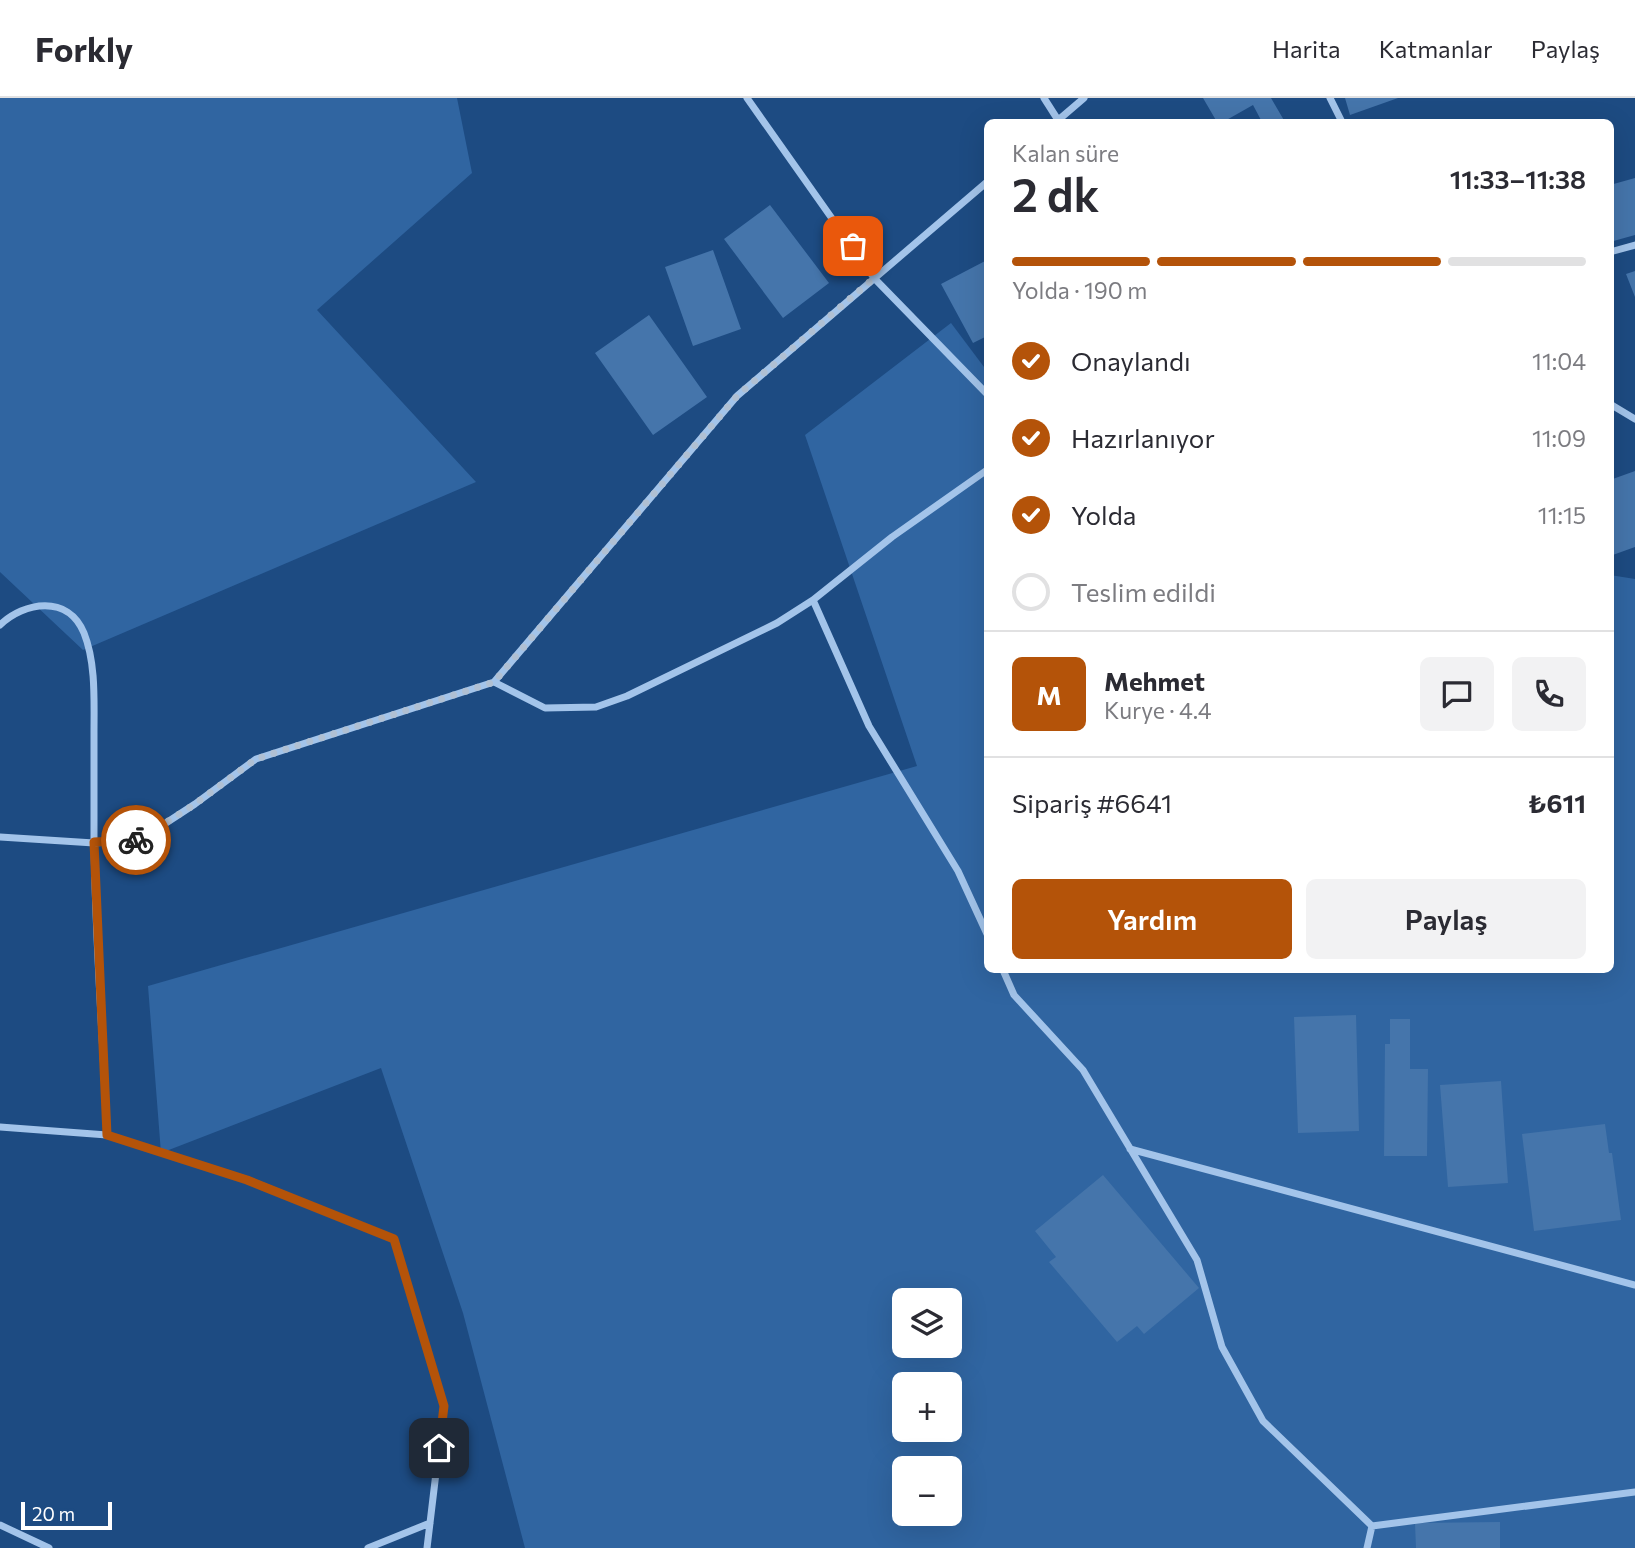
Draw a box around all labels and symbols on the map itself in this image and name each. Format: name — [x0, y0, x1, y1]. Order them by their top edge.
pin — [823, 216, 883, 276]
courier — [101, 805, 171, 875]
pin — [409, 1418, 469, 1478]
scale bar — [21, 1499, 112, 1531]

